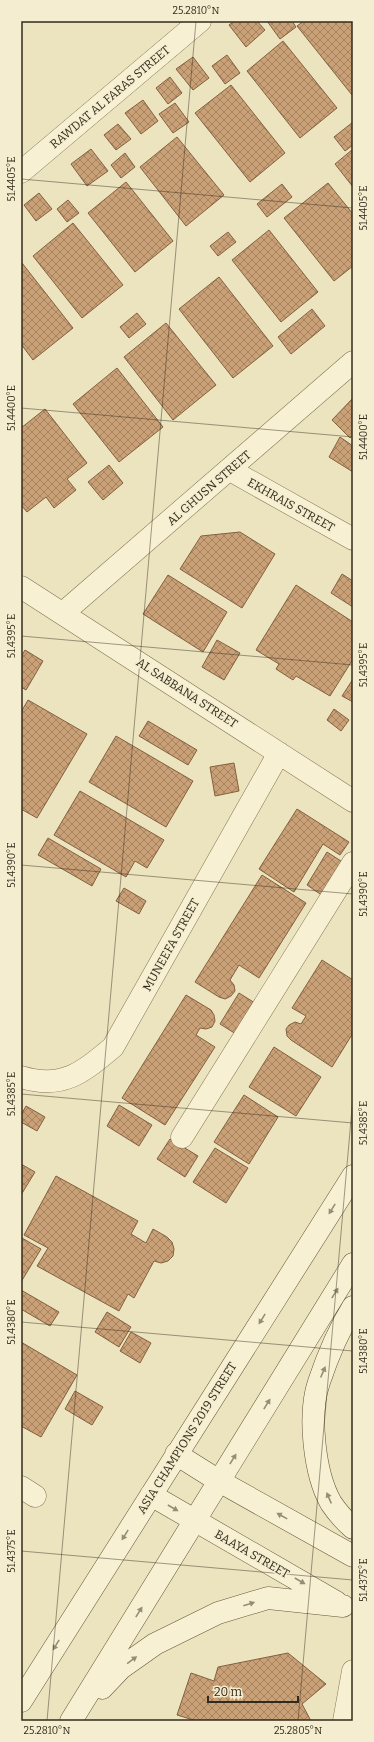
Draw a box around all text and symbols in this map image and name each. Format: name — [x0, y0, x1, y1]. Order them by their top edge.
text: 25.2810°N — [173, 5, 219, 17]
street label: RAWDAT AL FARAS STREET — [47, 43, 173, 151]
text: 51.4405°E — [6, 156, 18, 202]
text: 51.4405°E — [358, 185, 370, 231]
text: 51.4400°E — [6, 385, 18, 431]
text: 51.4400°E — [358, 414, 370, 460]
street label: AL GHUSN STREET — [164, 448, 254, 528]
street label: EKHRAIS STREET — [245, 475, 337, 535]
text: 51.4395°E — [6, 614, 18, 658]
text: 51.4395°E — [358, 643, 370, 687]
street label: AL SABBANA STREET — [134, 655, 240, 731]
text: 51.4390°E — [6, 842, 18, 888]
text: 51.4390°E — [358, 871, 370, 917]
street label: MUNEEFA STREET — [140, 896, 202, 994]
text: 51.4385°E — [6, 1072, 18, 1116]
text: 51.4385°E — [358, 1101, 370, 1145]
one-way arrow — [328, 1204, 336, 1214]
one-way arrow — [331, 1287, 338, 1299]
text: 51.4380°E — [6, 1299, 18, 1345]
one-way arrow — [259, 1313, 266, 1325]
text: 51.4380°E — [358, 1328, 370, 1374]
street label: ASIA CHAMPIONS 2019 STREET — [134, 1360, 240, 1516]
one-way arrow — [320, 1366, 326, 1377]
one-way arrow — [263, 1398, 270, 1410]
one-way arrow — [229, 1454, 237, 1464]
one-way arrow — [326, 1491, 332, 1503]
one-way arrow — [167, 1505, 179, 1512]
one-way arrow — [276, 1513, 288, 1519]
street label: BAAYA STREET — [212, 1527, 292, 1581]
text: 51.4375°E — [6, 1529, 18, 1573]
one-way arrow — [122, 1529, 129, 1541]
text: 51.4375°E — [358, 1558, 370, 1602]
one-way arrow — [295, 1578, 306, 1585]
one-way arrow — [243, 1601, 255, 1607]
one-way arrow — [135, 1607, 143, 1617]
one-way arrow — [52, 1640, 60, 1650]
one-way arrow — [127, 1656, 138, 1665]
scale bar — [208, 1678, 298, 1704]
text: 20 m — [214, 1685, 243, 1699]
text: 25.2810°N — [24, 1725, 70, 1737]
text: 25.2805°N — [274, 1725, 322, 1737]

